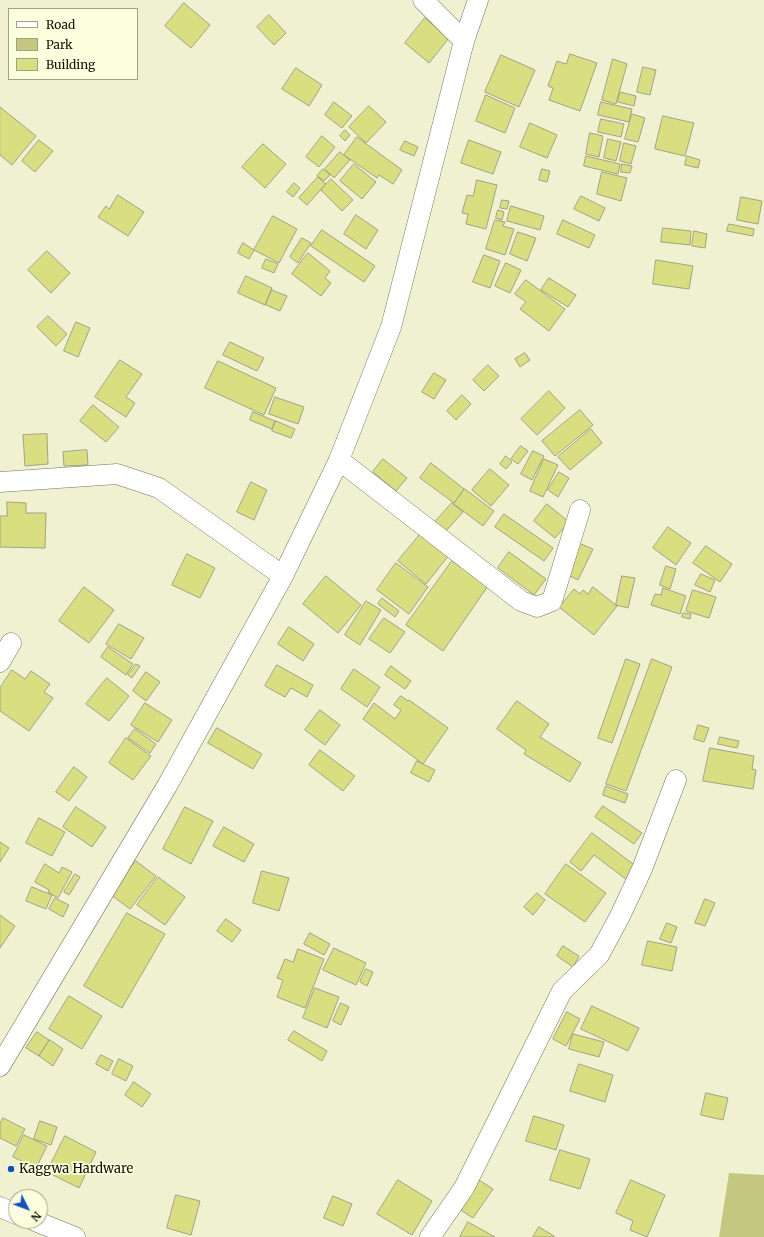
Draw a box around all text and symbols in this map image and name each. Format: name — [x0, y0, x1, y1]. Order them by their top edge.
legend — [8, 8, 138, 80]
text: Road — [46, 17, 75, 32]
text: Park — [46, 37, 73, 52]
text: Building — [46, 57, 95, 72]
place label: Kaggwa Hardware — [19, 1161, 133, 1177]
marker: Kaggwa Hardware — [6, 1164, 16, 1174]
north arrow — [8, 1189, 48, 1229]
text: N — [28, 1208, 44, 1224]

